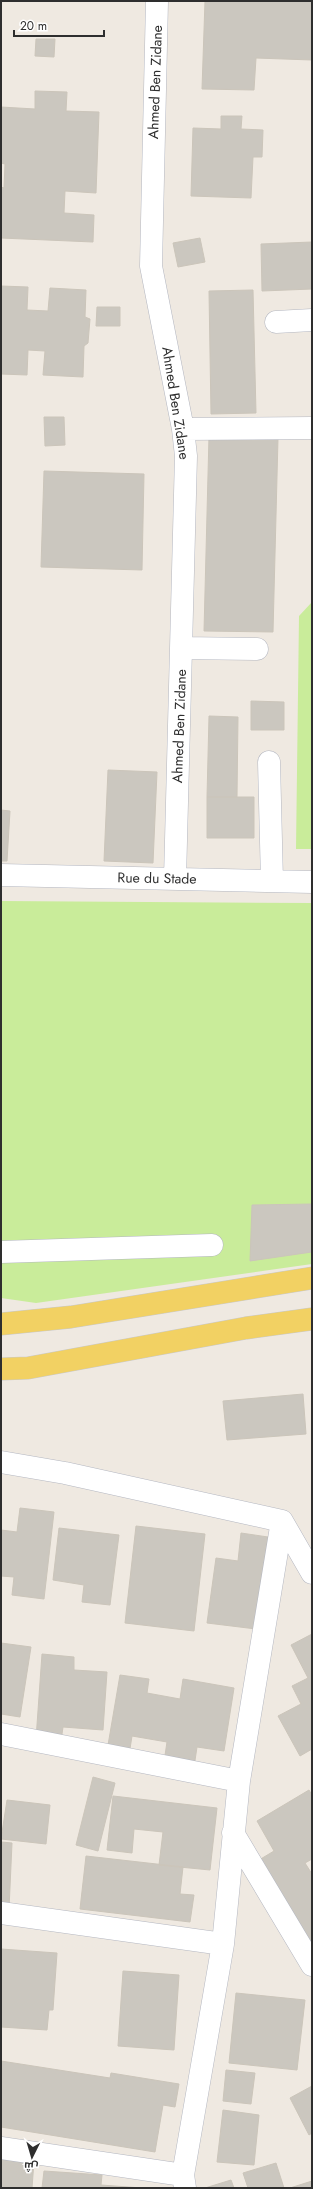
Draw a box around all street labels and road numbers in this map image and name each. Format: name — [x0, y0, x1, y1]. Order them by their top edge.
street label: Ahmed Ben Zidane — [143, 25, 167, 139]
street label: Ahmed Ben Zidane — [157, 345, 195, 461]
street label: Ahmed Ben Zidane — [167, 669, 191, 783]
street label: Rue du Stade — [117, 867, 197, 889]

